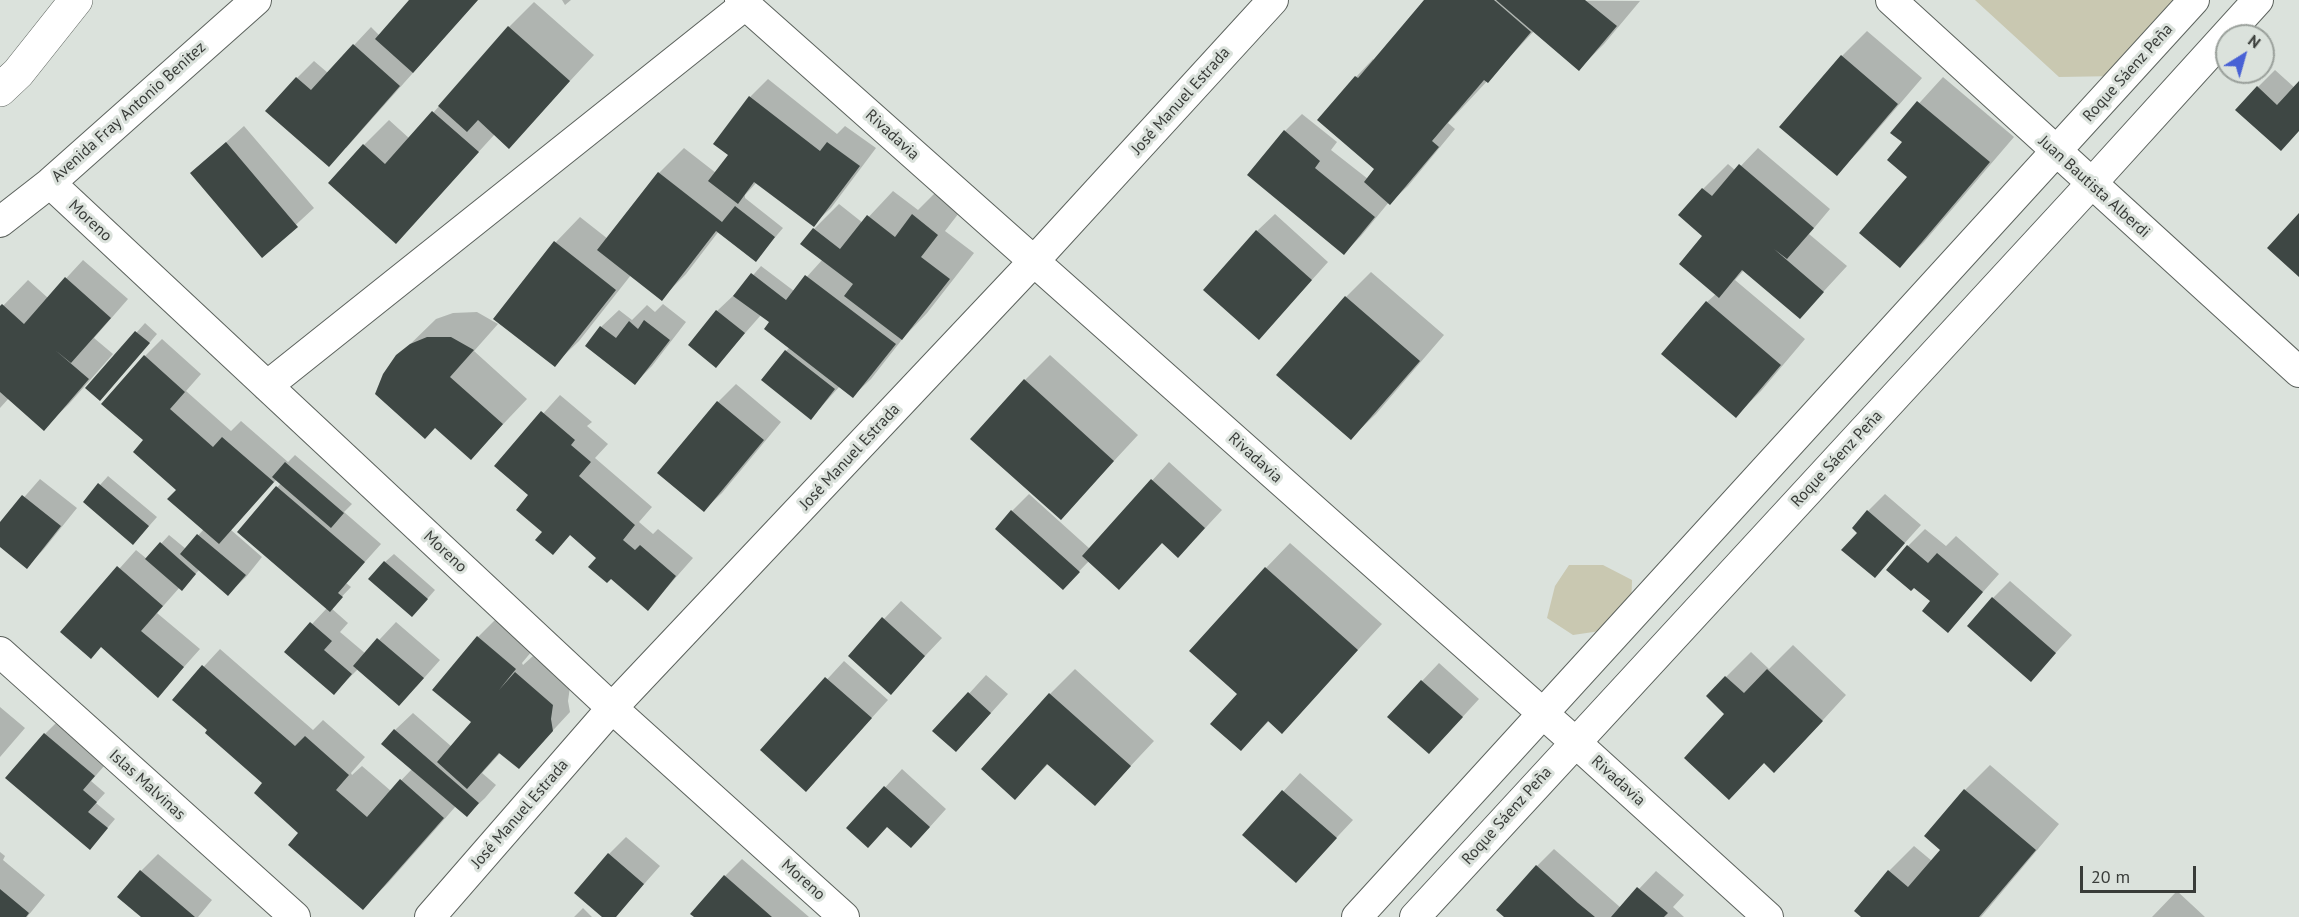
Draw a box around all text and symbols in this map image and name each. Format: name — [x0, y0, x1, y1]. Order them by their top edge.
street label: Roque Sáenz Peña — [2079, 20, 2177, 126]
north arrow — [2215, 24, 2275, 84]
text: N — [2244, 30, 2265, 52]
street label: Avenida Fray Antonio Benitez — [48, 38, 210, 186]
street label: José Manuel Estrada — [1128, 43, 1234, 159]
street label: Rivadavia — [861, 106, 923, 164]
street label: Juan Bautista Alberdi — [2034, 132, 2154, 242]
street label: Moreno — [64, 196, 116, 246]
street label: José Manuel Estrada — [796, 400, 904, 514]
street label: Roque Sáenz Peña — [1787, 407, 1887, 511]
street label: Rivadavia — [1224, 429, 1286, 487]
street label: Moreno — [419, 527, 471, 577]
street label: Islas Malvinas — [105, 746, 189, 824]
street label: Rivadavia — [1587, 752, 1649, 810]
street label: José Manuel Estrada — [467, 756, 573, 872]
street label: Roque Sáenz Peña — [1458, 763, 1556, 869]
scale bar — [2083, 854, 2198, 892]
street label: Moreno — [777, 855, 829, 905]
text: 20 m — [2091, 865, 2130, 888]

